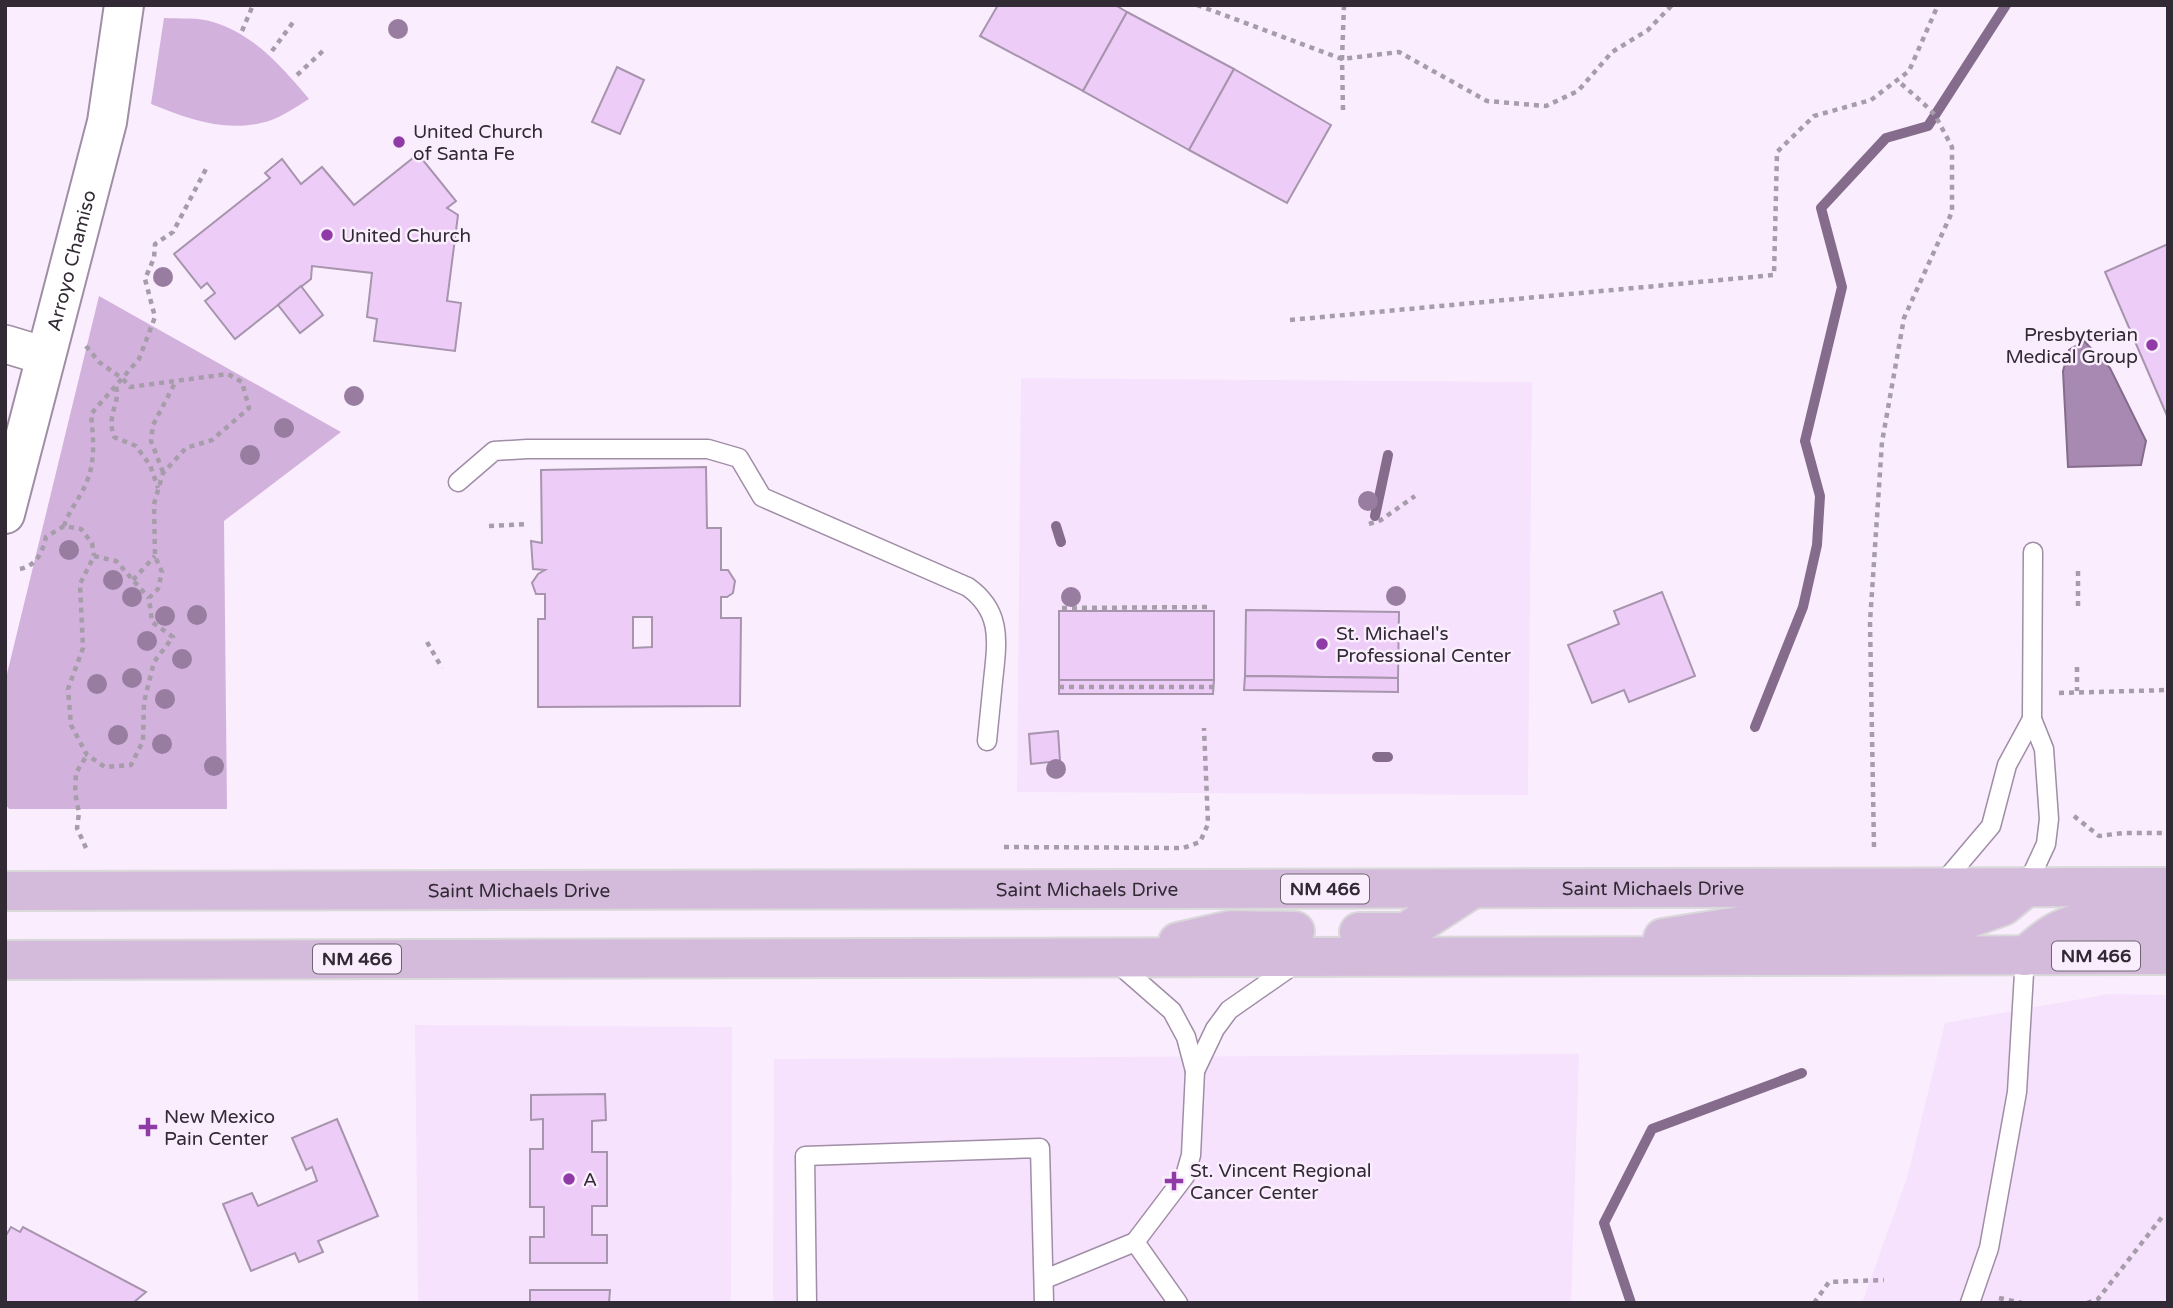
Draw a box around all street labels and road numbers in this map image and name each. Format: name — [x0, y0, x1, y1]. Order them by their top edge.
street label: Arroyo Chamiso — [43, 188, 101, 333]
road number: NM 466 — [1281, 874, 1369, 904]
street label: Saint Michaels Drive — [1562, 878, 1744, 900]
street label: Saint Michaels Drive — [996, 879, 1178, 901]
street label: Saint Michaels Drive — [428, 880, 610, 902]
road number: NM 466 — [2052, 942, 2140, 971]
road number: NM 466 — [313, 944, 401, 974]

